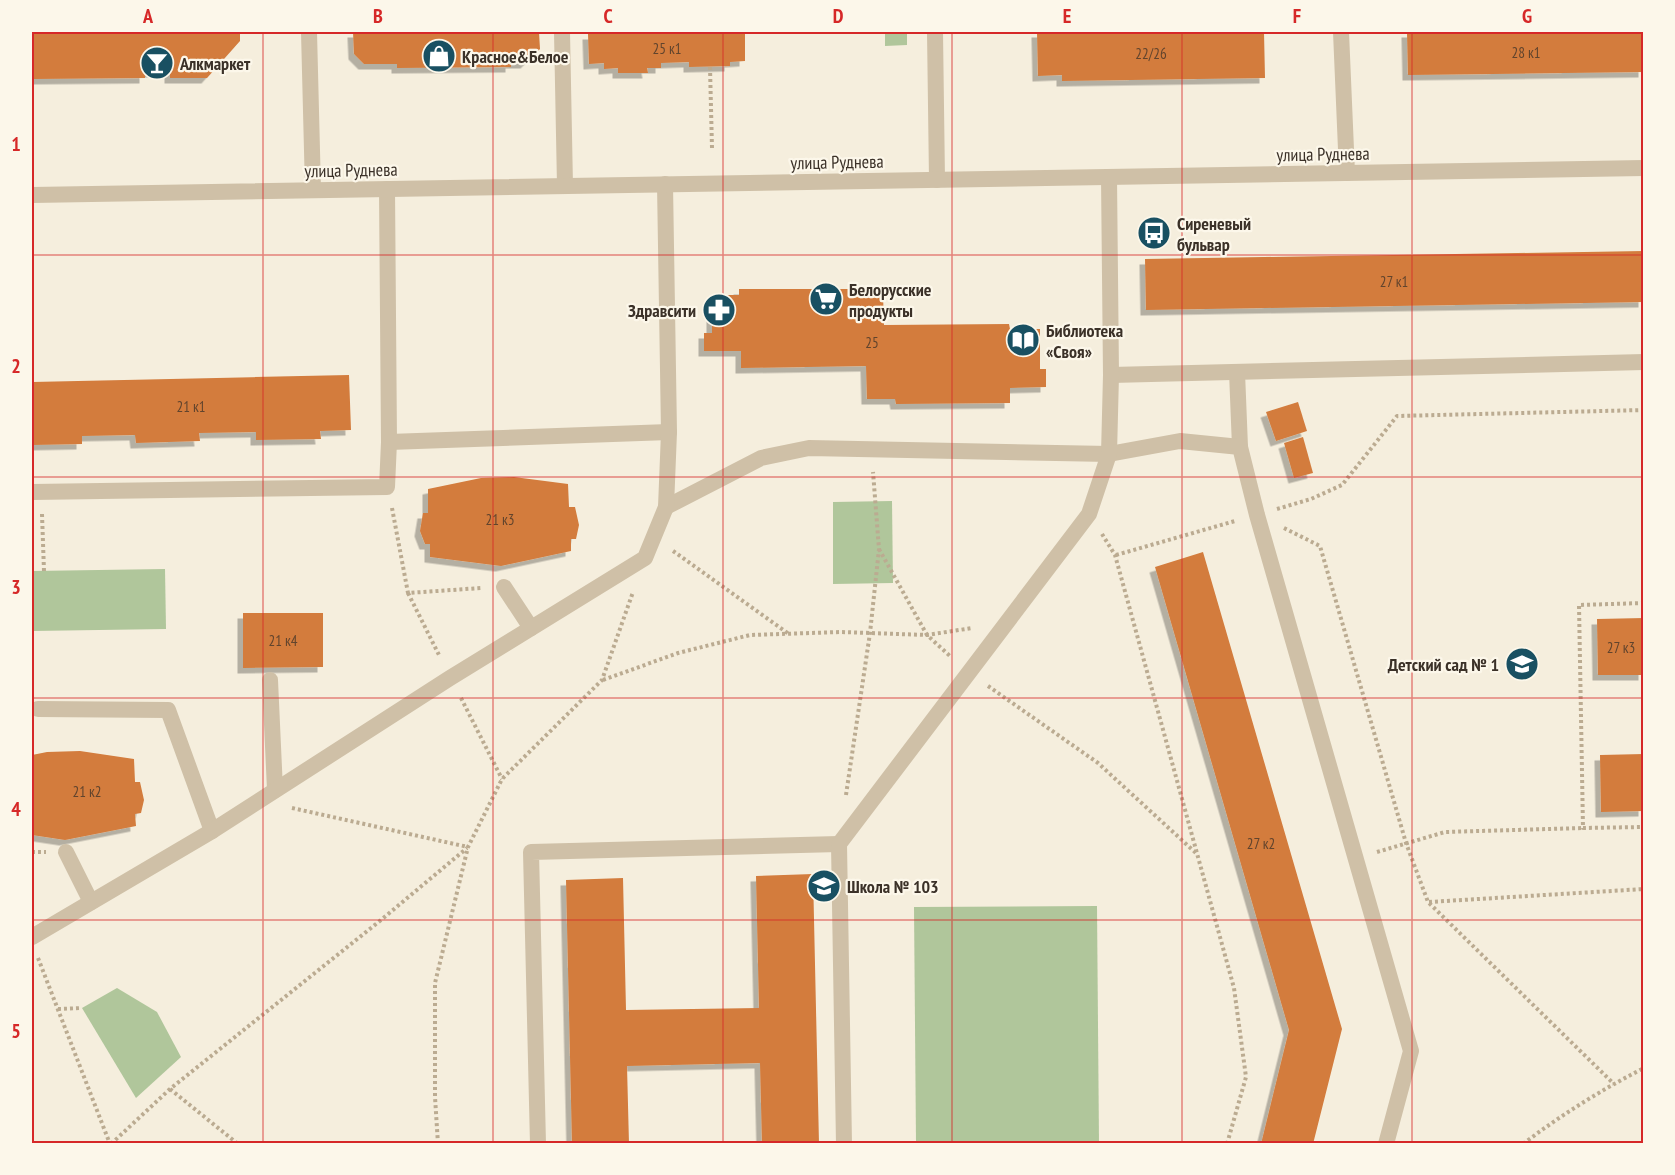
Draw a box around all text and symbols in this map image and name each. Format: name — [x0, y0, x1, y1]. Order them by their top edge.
text: A — [142, 3, 154, 29]
text: B — [373, 3, 383, 29]
text: C — [603, 3, 613, 29]
text: D — [833, 3, 844, 29]
text: E — [1063, 3, 1071, 29]
text: F — [1293, 3, 1301, 29]
text: G — [1522, 3, 1532, 29]
shop icon: Красное&Белое — [421, 38, 457, 74]
house number: 25 к1 — [652, 39, 682, 58]
house number: 28 к1 — [1511, 43, 1541, 62]
house number: 22/26 — [1135, 44, 1167, 63]
bar icon: Алкмаркет — [139, 45, 175, 81]
place label: Красное&Белое — [462, 45, 569, 68]
place label: Алкмаркет — [179, 52, 251, 75]
text: 1 — [11, 131, 21, 157]
street label: улица Руднева — [1276, 142, 1370, 166]
street label: улица Руднева — [790, 150, 884, 174]
street label: улица Руднева — [304, 158, 398, 182]
place label: Сиреневый бульвар — [1177, 212, 1251, 256]
bus stop icon: Сиреневый бульвар — [1136, 215, 1172, 251]
house number: 27 к1 — [1380, 272, 1408, 291]
place label: Белорусские продукты — [849, 278, 932, 322]
supermarket icon: Белорусские продукты — [808, 281, 844, 317]
pharmacy icon: Здравсити — [701, 292, 737, 328]
place label: Здравсити — [628, 299, 696, 322]
place label: Библиотека «Своя» — [1046, 319, 1123, 363]
library icon: Библиотека «Своя» — [1005, 322, 1041, 358]
house number: 25 — [865, 333, 879, 352]
text: 2 — [11, 353, 21, 379]
house number: 21 к1 — [176, 397, 206, 416]
house number: 21 к3 — [485, 510, 515, 529]
text: 3 — [11, 574, 21, 600]
house number: 21 к4 — [268, 631, 298, 650]
house number: 27 к3 — [1607, 638, 1635, 657]
school or university icon: Детский сад № 1 — [1504, 646, 1540, 682]
place label: Детский сад № 1 — [1388, 653, 1499, 676]
house number: 21 к2 — [72, 782, 102, 801]
text: 4 — [11, 796, 21, 822]
house number: 27 к2 — [1247, 834, 1275, 853]
school or university icon: Школа № 103 — [806, 868, 842, 904]
place label: Школа № 103 — [847, 875, 939, 898]
text: 5 — [11, 1018, 21, 1044]

